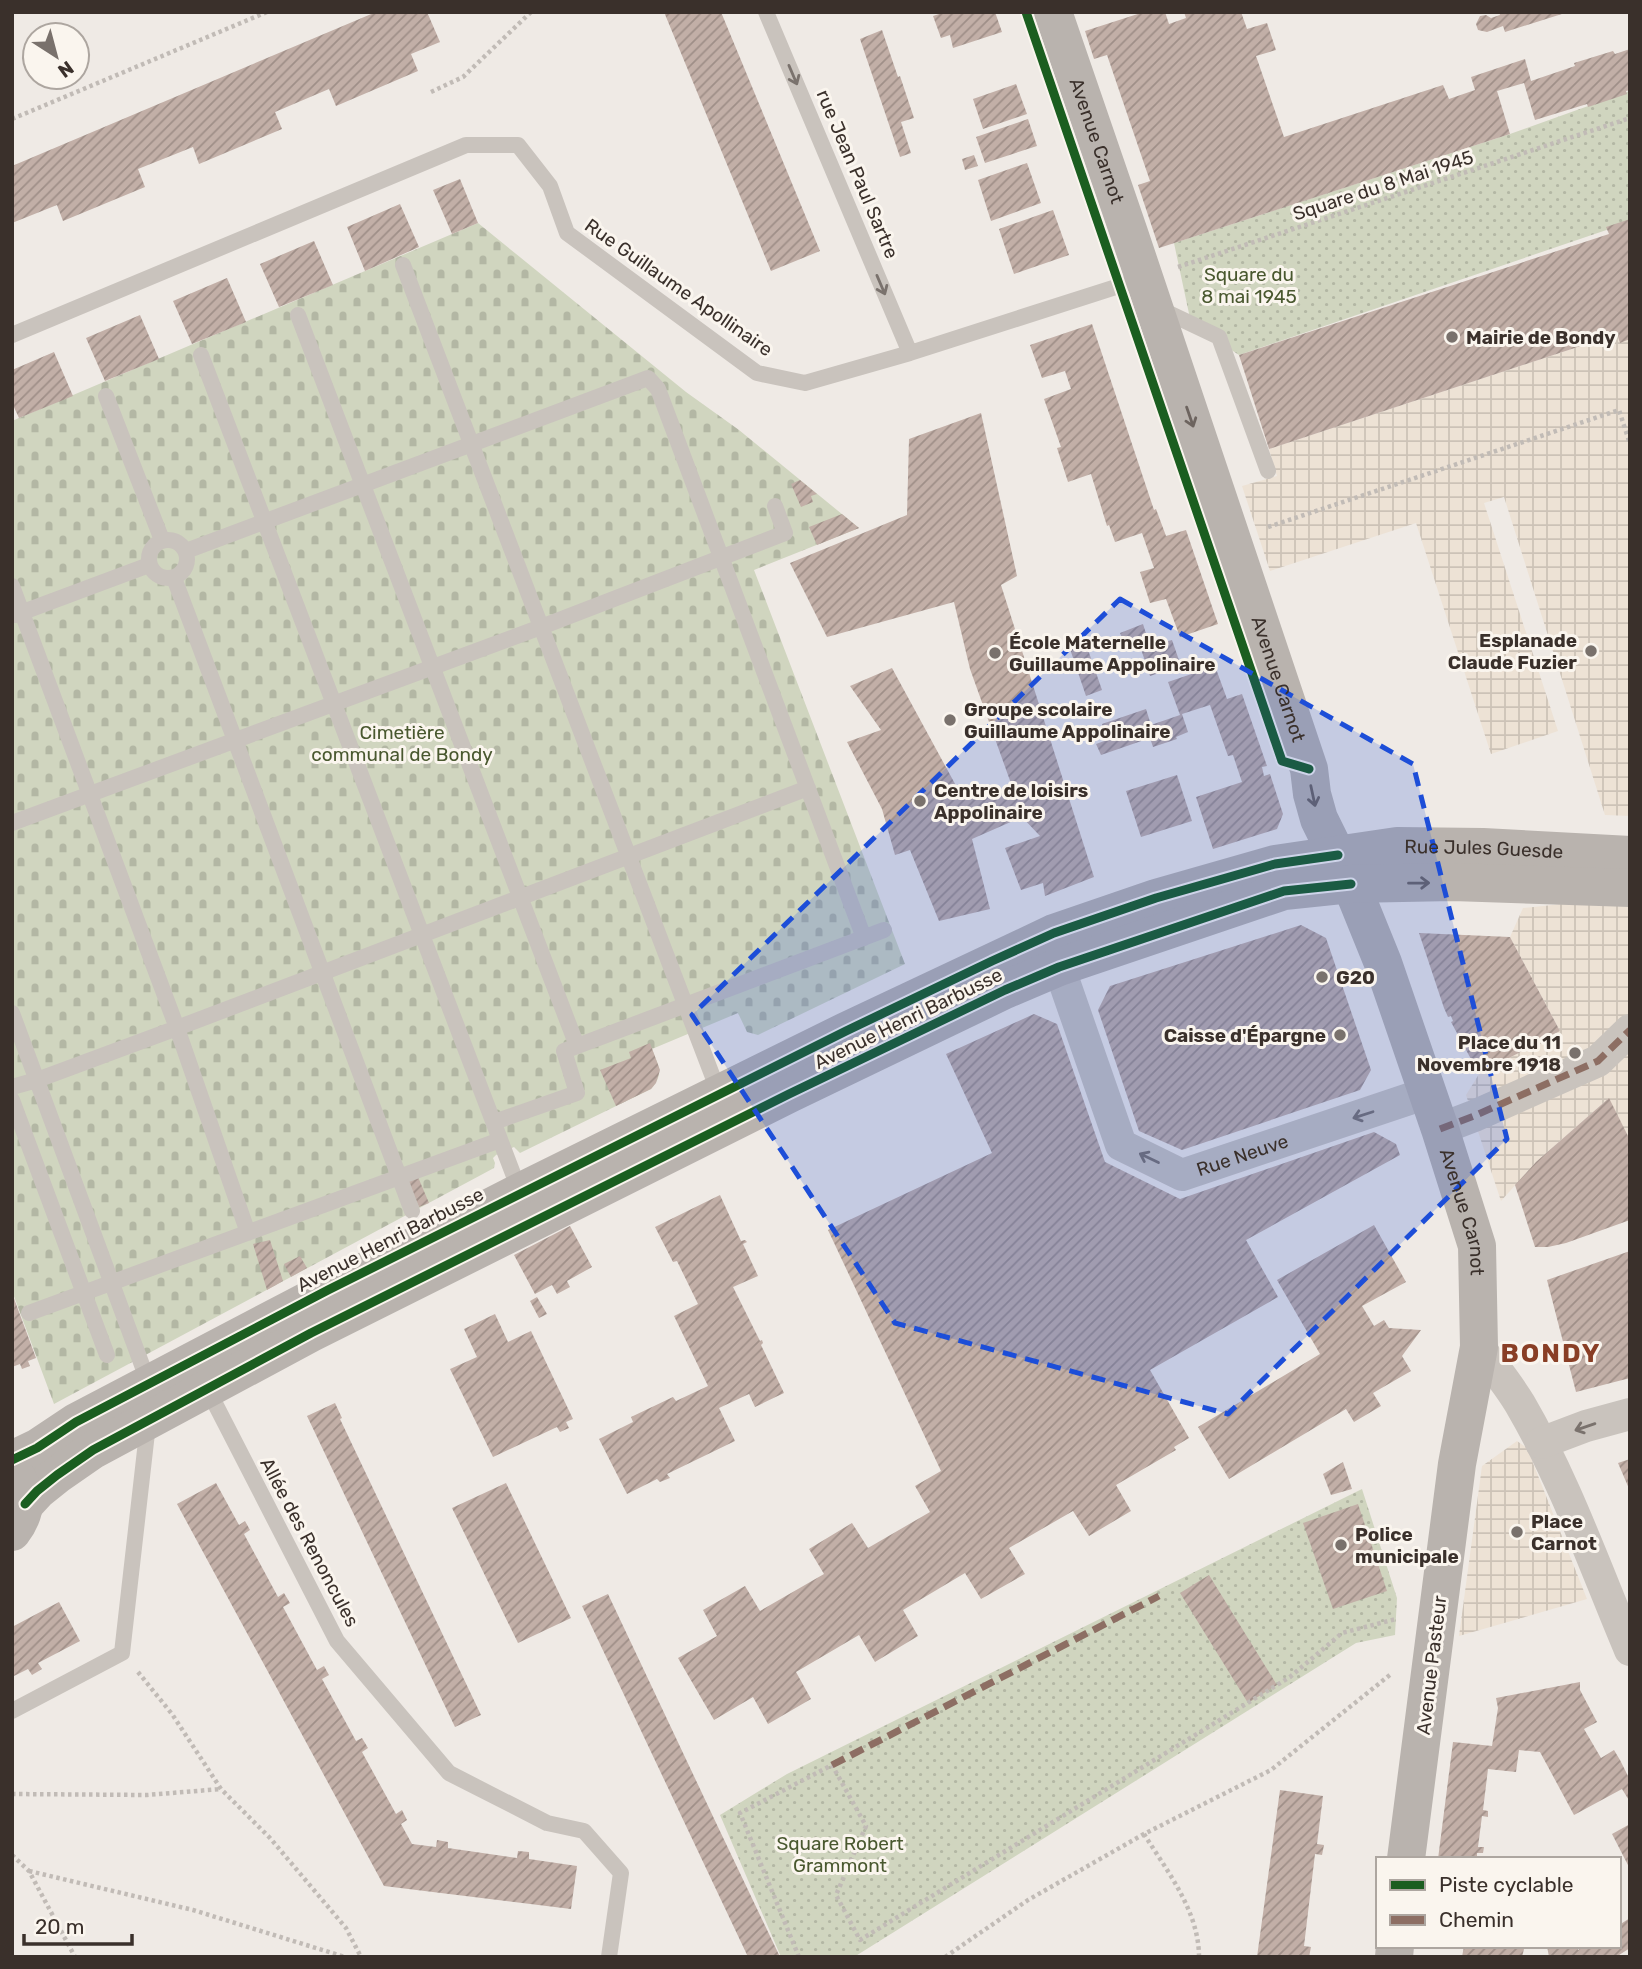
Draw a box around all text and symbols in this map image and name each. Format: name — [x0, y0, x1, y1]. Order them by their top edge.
north arrow — [21, 21, 91, 91]
text: N — [53, 56, 78, 83]
one-way arrow — [787, 64, 800, 85]
street label: Avenue Carnot — [1065, 75, 1129, 207]
street label: rue Jean Paul Sartre — [812, 86, 904, 262]
street label: Square du 8 Mai 1945 — [1290, 145, 1476, 226]
street label: Rue Guillaume Apollinaire — [580, 214, 777, 361]
park label: Square du 8 mai 1945 — [1201, 263, 1297, 308]
one-way arrow — [876, 273, 889, 295]
place label: Mairie de Bondy — [1466, 326, 1616, 349]
marker: Mairie de Bondy — [1444, 329, 1460, 345]
one-way arrow — [1185, 405, 1197, 427]
street label: Avenue Carnot — [1246, 613, 1310, 745]
place label: Esplanade Claude Fuzier — [1448, 629, 1577, 674]
place label: École Maternelle Guillaume Appolinaire — [1009, 631, 1216, 676]
marker: Esplanade Claude Fuzier — [1583, 643, 1599, 659]
marker: École Maternelle Guillaume Appolinaire — [987, 645, 1003, 661]
place label: Groupe scolaire Guillaume Appolinaire — [964, 698, 1171, 743]
marker: Groupe scolaire Guillaume Appolinaire — [942, 712, 958, 728]
park label: Cimetière communal de Bondy — [311, 721, 493, 766]
place label: Centre de loisirs Appolinaire — [934, 779, 1088, 824]
one-way arrow — [1307, 784, 1321, 807]
marker: Centre de loisirs Appolinaire — [912, 793, 928, 809]
street label: Rue Jules Guesde — [1404, 835, 1564, 863]
one-way arrow — [1407, 876, 1430, 890]
street label: Avenue Henri Barbusse — [810, 963, 1006, 1074]
place label: G20 — [1336, 966, 1375, 989]
marker: G20 — [1314, 969, 1330, 985]
place label: Caisse d'Épargne — [1164, 1024, 1326, 1047]
marker: Caisse d'Épargne — [1332, 1027, 1348, 1043]
place label: Place du 11 Novembre 1918 — [1417, 1031, 1561, 1076]
marker: Place du 11 Novembre 1918 — [1567, 1045, 1583, 1061]
one-way arrow — [1352, 1110, 1374, 1122]
street label: Rue Neuve — [1194, 1129, 1291, 1181]
street label: Avenue Carnot — [1435, 1146, 1489, 1276]
one-way arrow — [1139, 1151, 1160, 1165]
street label: Avenue Henri Barbusse — [293, 1182, 487, 1297]
district label: BONDY — [1501, 1338, 1601, 1369]
one-way arrow — [1574, 1421, 1596, 1434]
street label: Allée des Renoncules — [255, 1454, 364, 1631]
place label: Place Carnot — [1531, 1510, 1597, 1555]
place label: Police municipale — [1355, 1523, 1459, 1568]
marker: Place Carnot — [1509, 1524, 1525, 1540]
marker: Police municipale — [1333, 1537, 1349, 1553]
street label: Avenue Pasteur — [1412, 1593, 1452, 1736]
park label: Square Robert Grammont — [776, 1832, 904, 1877]
legend — [1376, 1857, 1621, 1948]
text: Piste cyclable — [1439, 1872, 1574, 1897]
scale bar — [24, 1902, 133, 1946]
text: Chemin — [1439, 1907, 1514, 1932]
text: 20 m — [35, 1914, 84, 1939]

